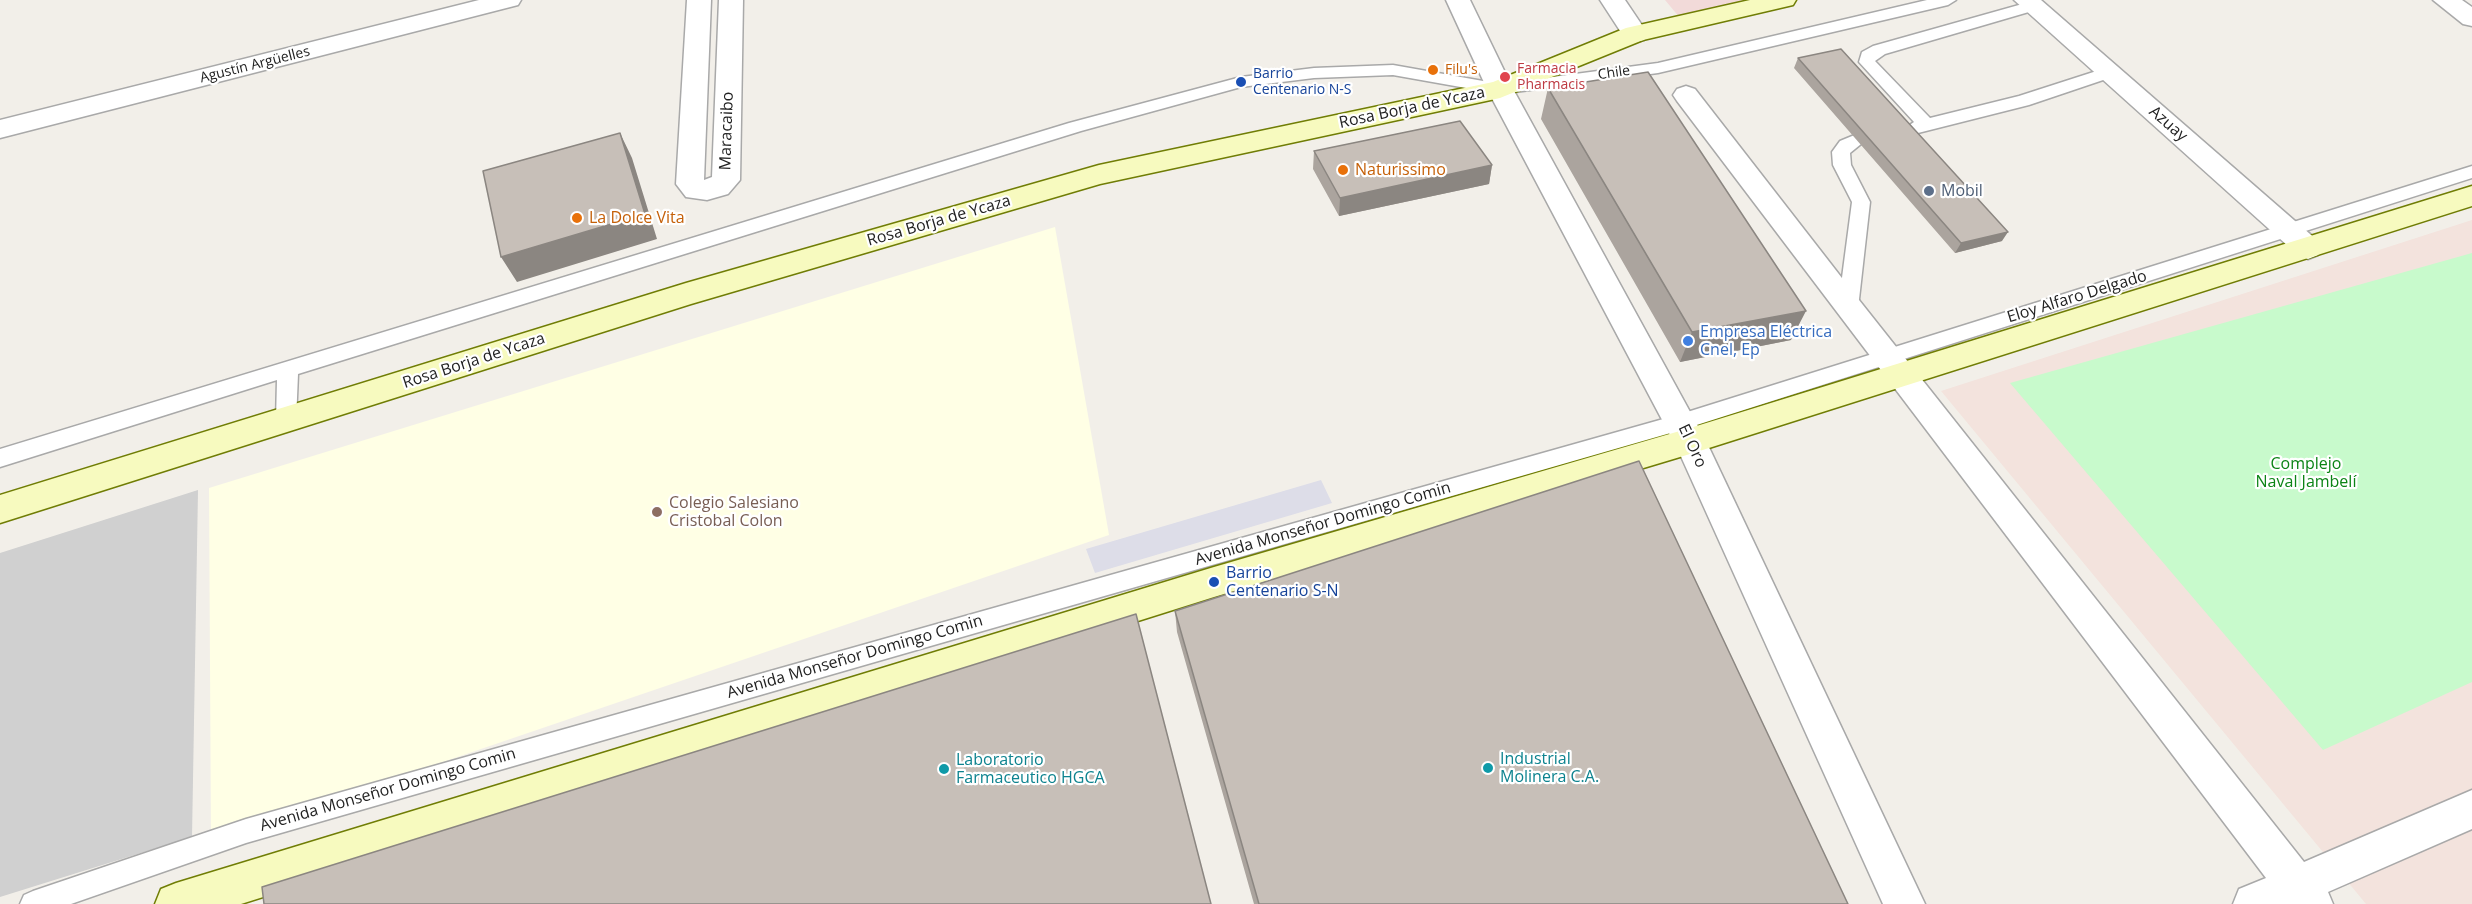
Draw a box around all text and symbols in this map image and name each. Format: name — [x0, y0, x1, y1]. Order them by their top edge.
street label: Agustín Argüelles — [198, 43, 312, 87]
place label: Farmacia Pharmacis — [1517, 61, 1585, 94]
place label: Filu's — [1445, 62, 1478, 78]
street label: Chile — [1597, 62, 1631, 84]
marker: Filu's — [1426, 63, 1440, 77]
place label: Barrio Centenario N-S — [1253, 66, 1352, 98]
marker: Farmacia Pharmacis — [1498, 70, 1512, 84]
marker: Barrio Centenario N-S — [1234, 75, 1248, 89]
street label: Rosa Borja de Ycaza — [1337, 83, 1487, 133]
street label: Maracaibo — [716, 91, 738, 171]
street label: Azuay — [2145, 102, 2191, 146]
place label: Naturissimo — [1355, 160, 1446, 180]
marker: Naturissimo — [1336, 163, 1350, 177]
place label: Mobil — [1941, 181, 1983, 201]
marker: Mobil — [1922, 184, 1936, 198]
street label: Rosa Borja de Ycaza — [865, 191, 1013, 251]
place label: La Dolce Vita — [589, 208, 685, 228]
marker: La Dolce Vita — [570, 211, 584, 225]
street label: Eloy Alfaro Delgado — [2005, 267, 2149, 327]
place label: Empresa Eléctrica Cnel, Ep — [1700, 322, 1832, 360]
street label: Rosa Borja de Ycaza — [400, 329, 548, 393]
marker: Empresa Eléctrica Cnel, Ep — [1681, 334, 1695, 348]
street label: El Oro — [1674, 421, 1710, 471]
park label: Complejo Naval Jambelí — [2256, 454, 2356, 492]
street label: Avenida Monseñor Domingo Comin — [1193, 478, 1453, 570]
place label: Colegio Salesiano Cristobal Colon — [669, 493, 799, 531]
marker: Colegio Salesiano Cristobal Colon — [650, 505, 664, 519]
place label: Barrio Centenario S-N — [1226, 563, 1339, 601]
marker: Barrio Centenario S-N — [1207, 575, 1221, 589]
street label: Avenida Monseñor Domingo Comin — [725, 611, 985, 703]
street label: Avenida Monseñor Domingo Comin — [258, 744, 518, 836]
place label: Industrial Molinera C.A. — [1500, 749, 1599, 787]
place label: Laboratorio Farmaceutico HGCA — [956, 750, 1105, 788]
marker: Industrial Molinera C.A. — [1481, 761, 1495, 775]
marker: Laboratorio Farmaceutico HGCA — [937, 762, 951, 776]

